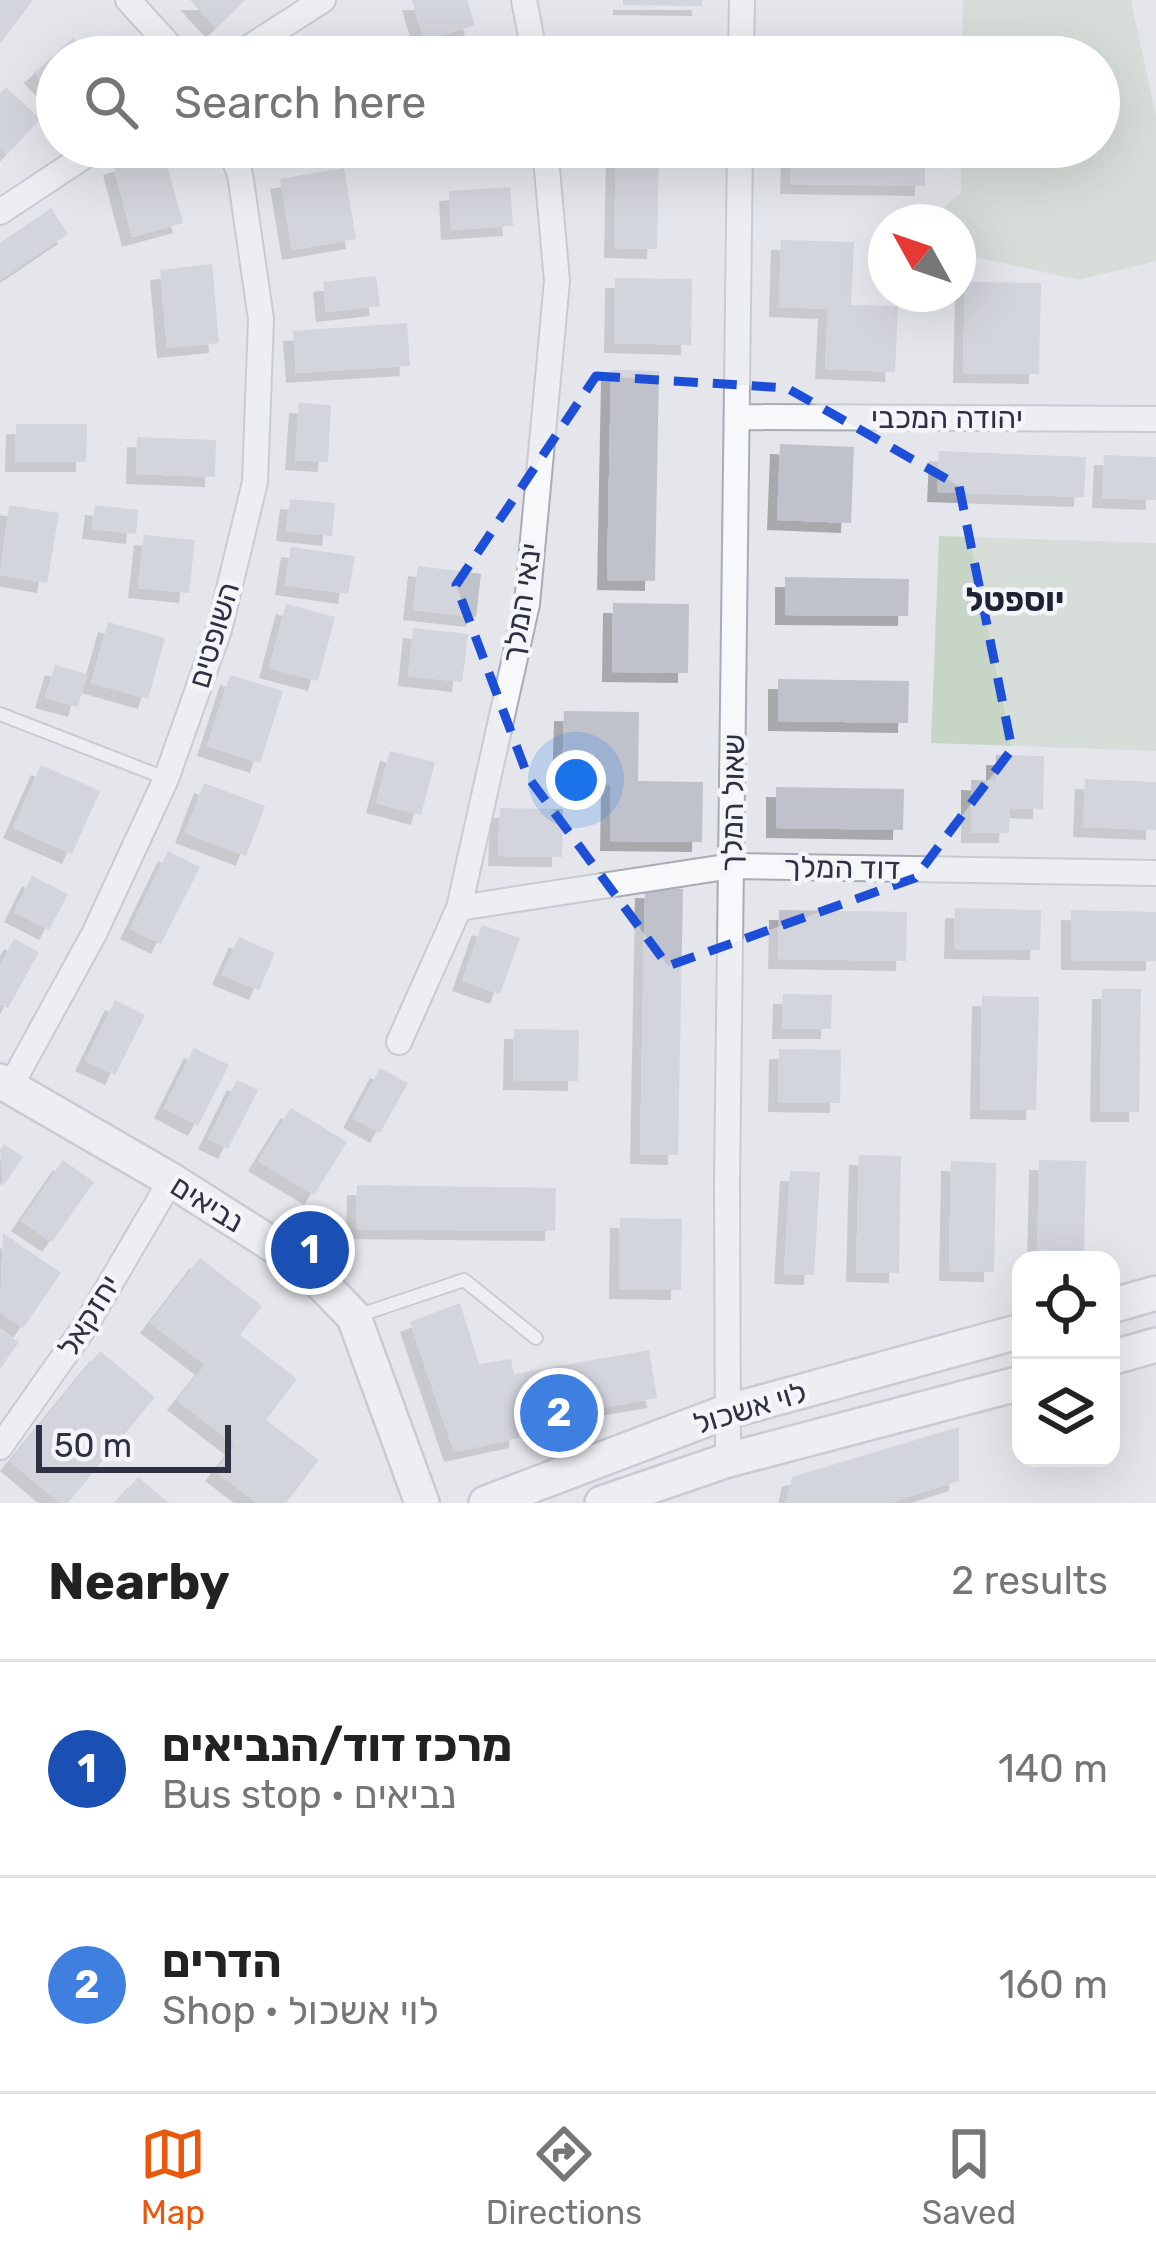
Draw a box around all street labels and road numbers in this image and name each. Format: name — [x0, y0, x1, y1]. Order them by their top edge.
street label: יהודה המכבי — [871, 400, 1023, 436]
street label: ינאי המלך — [495, 540, 549, 666]
street label: השופטים — [181, 578, 247, 692]
street label: שאול המלך — [714, 733, 752, 873]
street label: דוד המלך — [783, 849, 901, 887]
street label: נביאים — [164, 1168, 250, 1240]
street label: יחזקאל — [50, 1268, 128, 1364]
street label: לוי אשכול — [689, 1374, 811, 1442]

